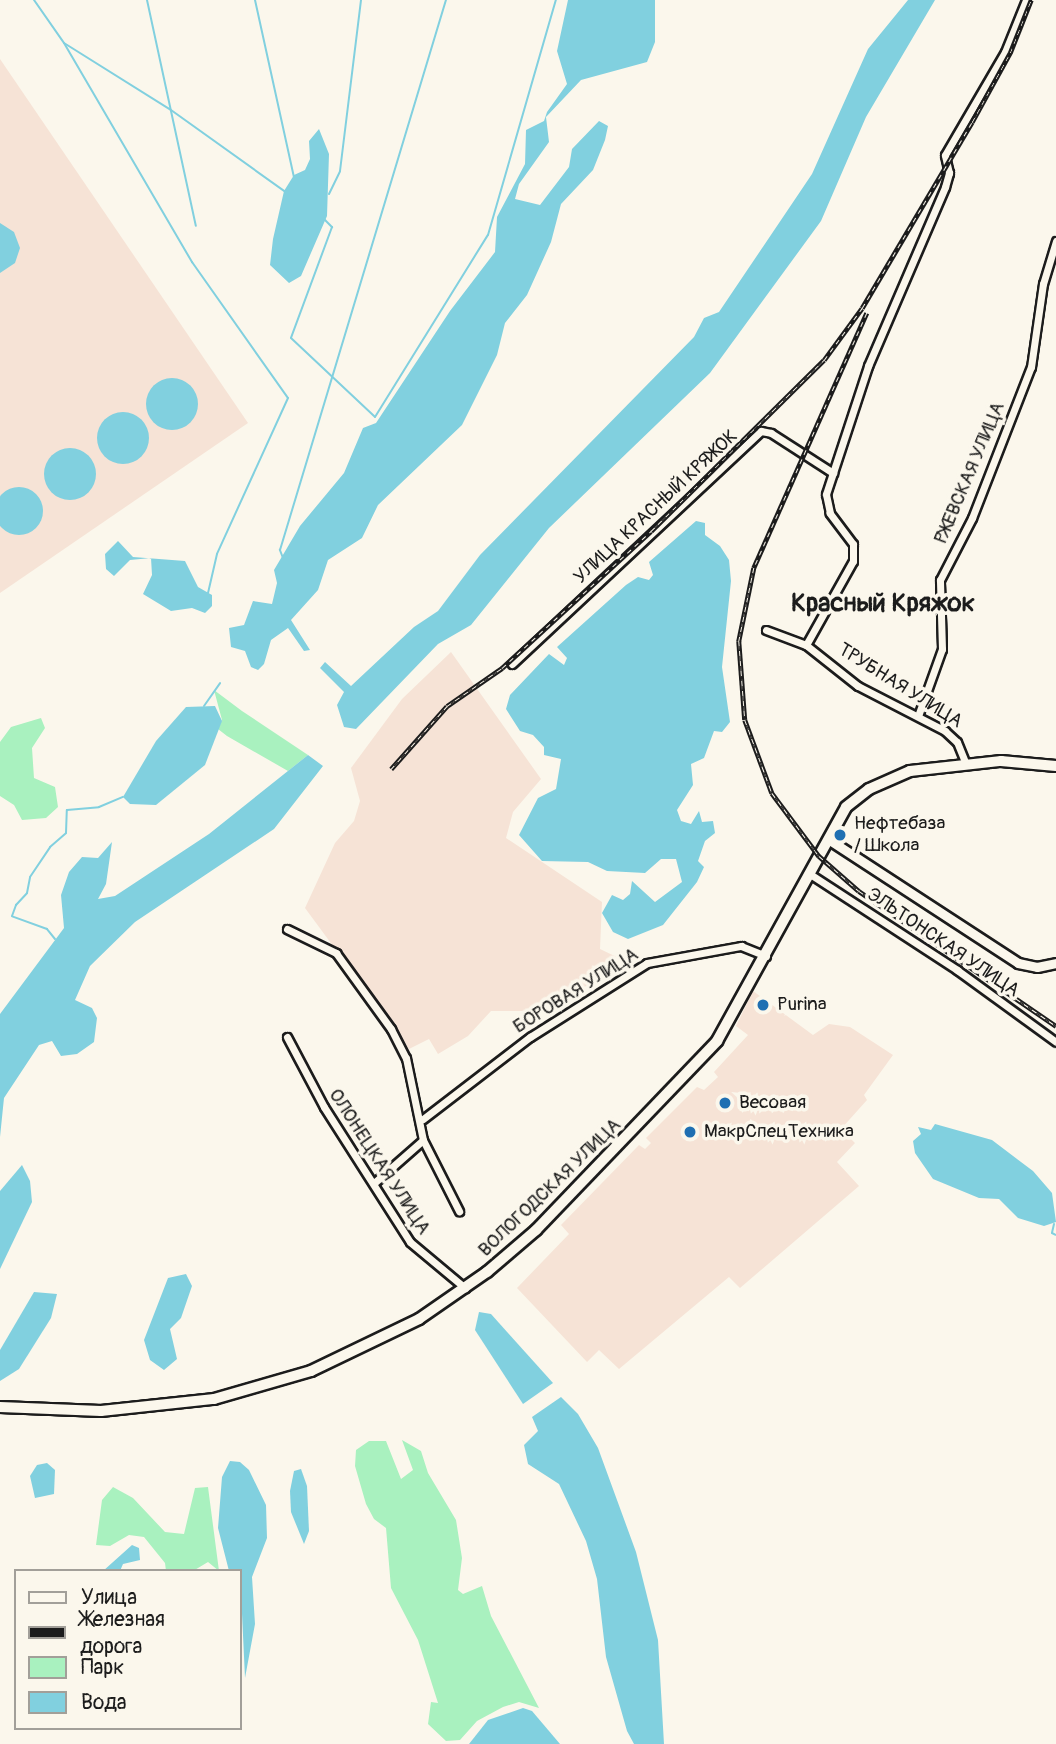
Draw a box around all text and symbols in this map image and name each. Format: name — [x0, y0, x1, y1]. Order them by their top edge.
street label: РЖЕВСКАЯ УЛИЦА — [930, 399, 1010, 547]
street label: УЛИЦА КРАСНЫЙ КРЯЖОК — [569, 425, 743, 589]
district label: Красный Кряжок — [791, 588, 975, 620]
street label: ТРУБНАЯ УЛИЦА — [834, 639, 966, 733]
place label: Нефтебаза / Школа — [854, 813, 945, 857]
marker: Нефтебаза / Школа — [832, 827, 848, 843]
street label: ЭЛЬТОНСКАЯ УЛИЦА — [862, 884, 1024, 1002]
street label: БОРОВАЯ УЛИЦА — [509, 943, 643, 1039]
place label: Purina — [777, 994, 827, 1016]
marker: Purina — [755, 997, 771, 1013]
street label: ОЛОНЕЦКАЯ УЛИЦА — [323, 1085, 435, 1239]
place label: Весовая — [739, 1092, 806, 1114]
marker: Весовая — [717, 1095, 733, 1111]
street label: ВОЛОГОДСКАЯ УЛИЦА — [474, 1114, 626, 1262]
place label: МакрСпецТехника — [704, 1121, 854, 1143]
marker: МакрСпецТехника — [682, 1124, 698, 1140]
legend — [14, 1569, 242, 1730]
text: Улица — [81, 1584, 137, 1611]
text: Железная дорога — [80, 1606, 165, 1660]
text: Парк — [81, 1654, 124, 1681]
text: Вода — [81, 1689, 127, 1716]

